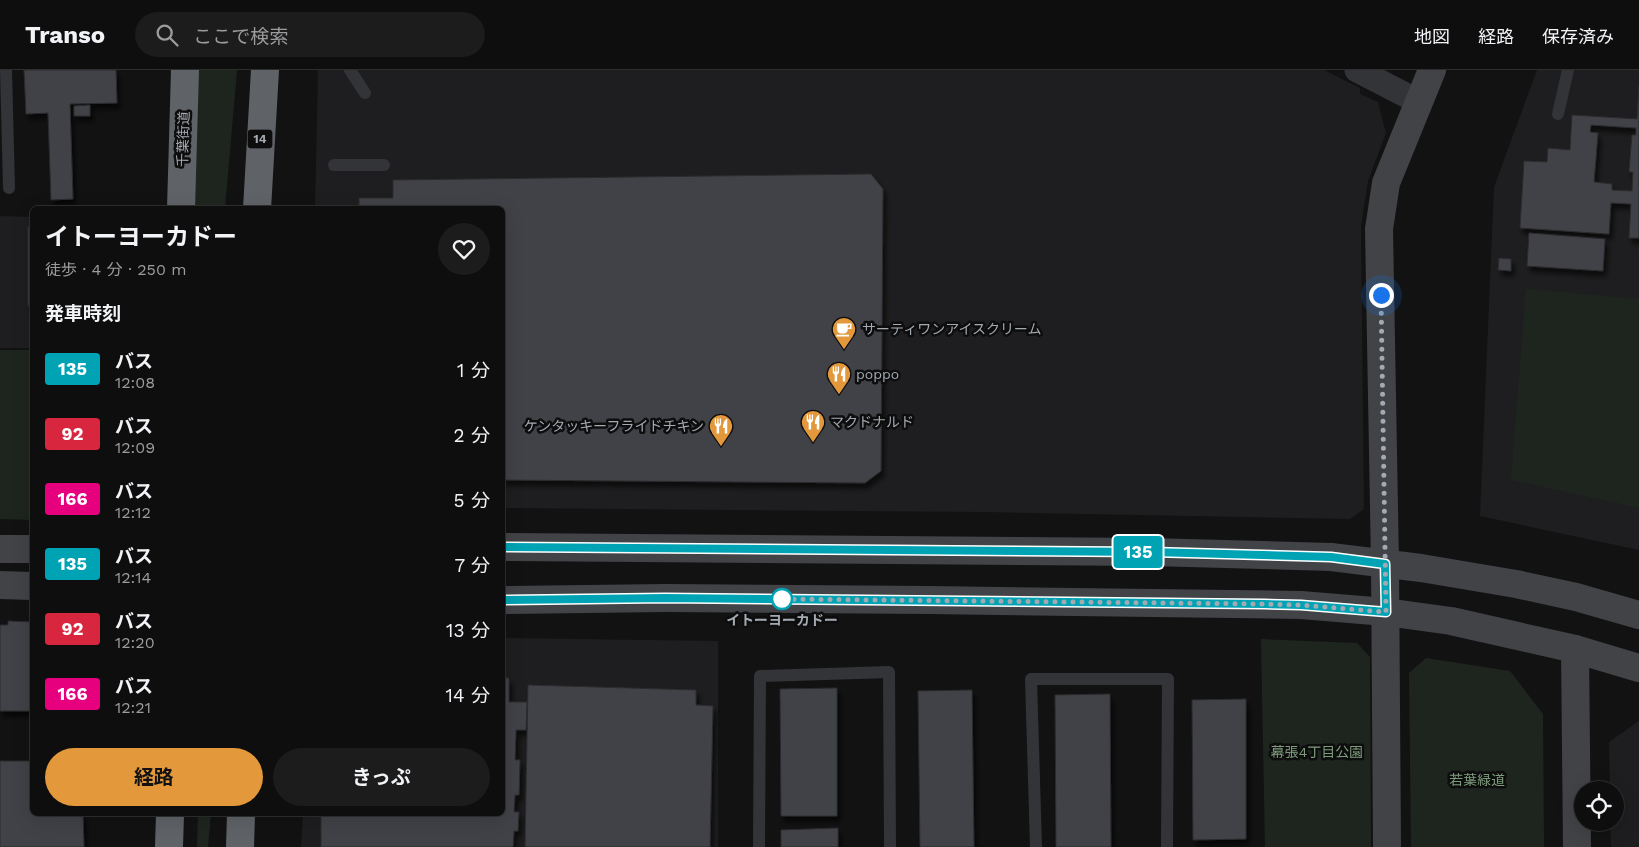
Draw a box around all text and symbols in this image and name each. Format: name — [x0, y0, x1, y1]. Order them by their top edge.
search box — [135, 12, 485, 57]
text: Transo — [25, 21, 105, 49]
icon: search — [153, 21, 181, 49]
text: ここで検索 — [193, 25, 288, 48]
text: 地図 — [1414, 26, 1450, 47]
text: 経路 — [1478, 26, 1514, 47]
text: 保存済み — [1542, 26, 1614, 47]
street label: 千葉街道 — [174, 111, 192, 167]
road number: 14 — [248, 130, 272, 148]
text: イトーヨーカドー — [45, 223, 237, 251]
button: heart — [438, 223, 490, 275]
text: 徒歩 · 4 分 · 250 m — [45, 260, 187, 279]
your location — [1369, 283, 1394, 308]
text: 発車時刻 — [45, 302, 121, 325]
cafe icon: サーティワンアイスクリーム — [831, 316, 857, 350]
place label: サーティワンアイスクリーム — [862, 321, 1042, 337]
text: バス — [115, 350, 153, 373]
text: 135 — [58, 358, 87, 379]
text: 1 分 — [457, 359, 490, 382]
restaurant icon: poppo — [826, 361, 852, 395]
place label: poppo — [856, 366, 899, 382]
text: 12:08 — [115, 373, 155, 392]
restaurant icon: マクドナルド — [800, 409, 826, 443]
restaurant icon: ケンタッキーフライドチキン — [708, 413, 734, 447]
place label: マクドナルド — [830, 414, 914, 430]
text: バス — [115, 415, 153, 438]
place label: ケンタッキーフライドチキン — [524, 418, 704, 434]
text: 92 — [62, 423, 83, 444]
text: 2 分 — [453, 424, 490, 447]
text: 12:09 — [115, 438, 155, 457]
text: バス — [115, 480, 153, 503]
text: 166 — [58, 488, 87, 509]
text: 5 分 — [453, 489, 490, 512]
text: 12:12 — [115, 503, 151, 522]
line badge: 135 — [1109, 536, 1167, 568]
text: 135 — [1124, 541, 1152, 562]
text: バス — [115, 545, 153, 568]
text: 135 — [58, 553, 87, 574]
text: 7 分 — [454, 554, 490, 577]
text: 12:14 — [115, 568, 151, 587]
marker: イトーヨーカドー — [771, 588, 793, 610]
text: バス — [115, 610, 153, 633]
place label: イトーヨーカドー — [726, 612, 838, 628]
text: 92 — [62, 618, 83, 639]
text: 13 分 — [446, 619, 490, 642]
text: 12:20 — [115, 633, 155, 652]
text: バス — [115, 675, 153, 698]
text: 166 — [58, 683, 87, 704]
text: 14 分 — [446, 684, 490, 707]
text: 12:21 — [115, 698, 151, 717]
park label: 幕張4丁目公園 — [1271, 744, 1363, 760]
button: 経路 — [45, 748, 263, 806]
button: きっぷ — [273, 748, 490, 806]
park label: 若葉緑道 — [1449, 772, 1505, 788]
map controls — [1574, 781, 1624, 831]
button: locate — [1574, 781, 1624, 831]

